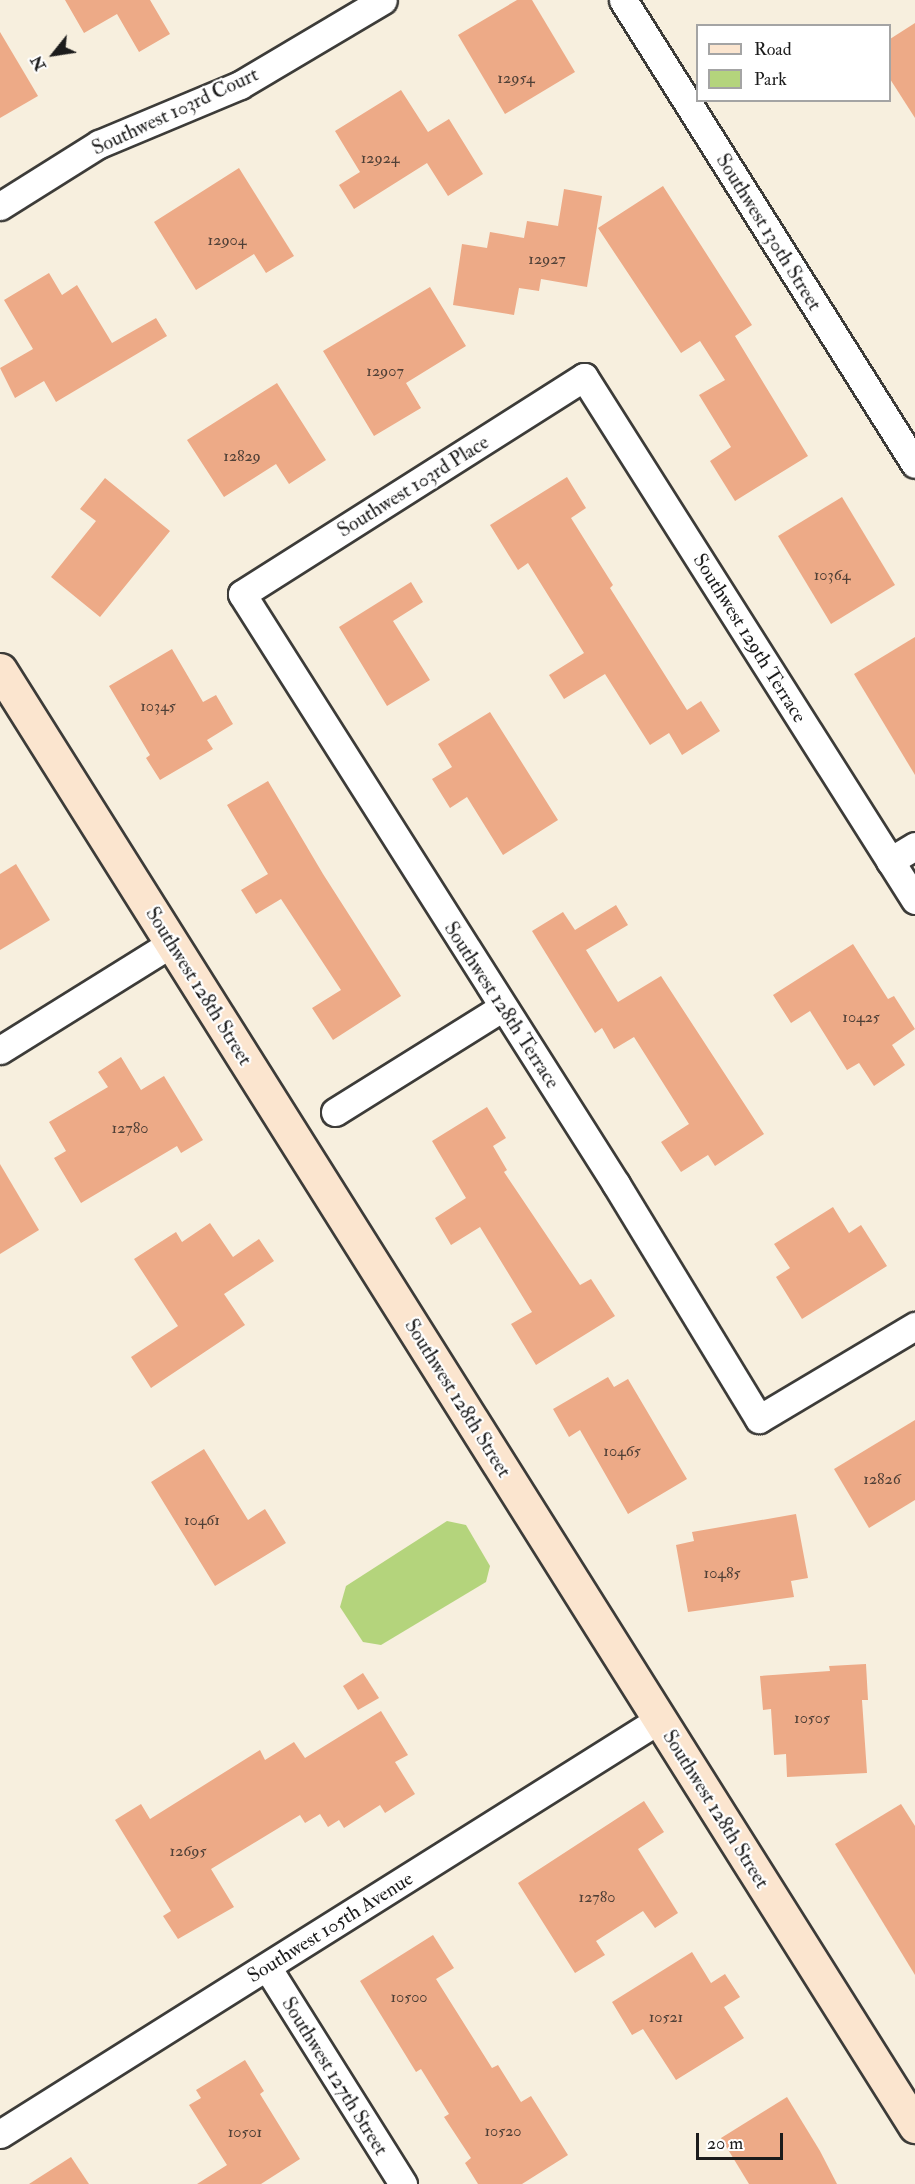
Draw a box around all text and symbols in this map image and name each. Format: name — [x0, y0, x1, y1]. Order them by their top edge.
north arrow — [24, 24, 84, 84]
legend — [696, 24, 891, 102]
text: Road — [754, 38, 792, 61]
text: N — [26, 52, 51, 74]
street label: Southwest 103rd Court — [88, 62, 262, 160]
house number: 12954 — [497, 68, 535, 88]
text: Park — [754, 68, 787, 91]
house number: 12924 — [361, 148, 399, 168]
street label: Southwest 130th Street — [711, 149, 827, 315]
house number: 12904 — [208, 230, 246, 250]
house number: 12927 — [528, 249, 566, 269]
house number: 12907 — [366, 361, 404, 381]
street label: Southwest 103rd Place — [333, 430, 493, 542]
house number: 12829 — [223, 446, 261, 466]
street label: Southwest 129th Terrace — [688, 549, 812, 727]
house number: 10364 — [814, 565, 850, 585]
house number: 10345 — [140, 696, 176, 716]
street label: Southwest 128th Street — [141, 903, 257, 1069]
street label: Southwest 128th Terrace — [439, 917, 565, 1093]
house number: 10425 — [842, 1007, 880, 1027]
house number: 12780 — [112, 1118, 148, 1138]
street label: Southwest 128th Street — [400, 1315, 516, 1481]
house number: 10465 — [603, 1441, 641, 1461]
house number: 12826 — [863, 1469, 901, 1489]
house number: 10461 — [184, 1510, 220, 1530]
house number: 10485 — [704, 1563, 740, 1583]
house number: 10505 — [794, 1708, 830, 1728]
street label: Southwest 128th Street — [658, 1726, 774, 1892]
house number: 12695 — [169, 1841, 207, 1861]
street label: Southwest 105th Avenue — [243, 1866, 417, 1988]
house number: 12780 — [579, 1887, 615, 1907]
house number: 10500 — [390, 1987, 428, 2007]
street label: Southwest 127th Street — [277, 1993, 393, 2159]
house number: 10521 — [649, 2007, 683, 2027]
house number: 10520 — [484, 2121, 522, 2141]
scale bar — [699, 2121, 786, 2159]
house number: 10501 — [228, 2122, 262, 2142]
text: 20 m — [707, 2132, 743, 2155]

